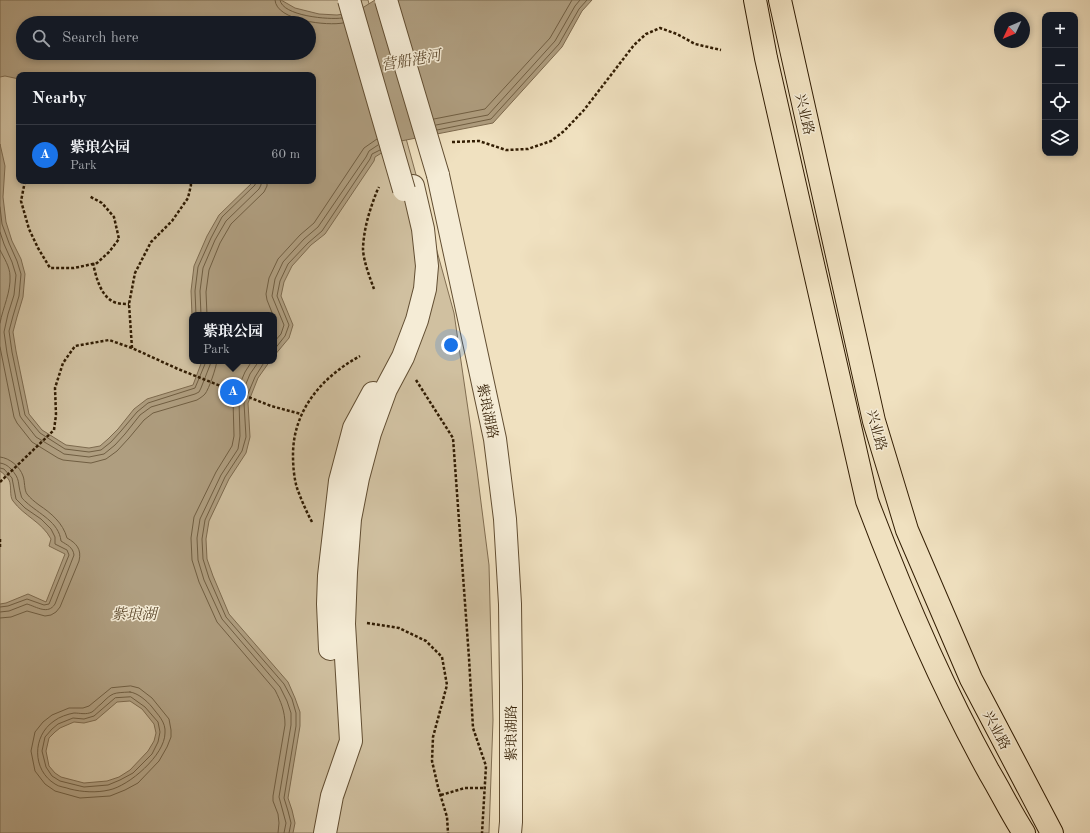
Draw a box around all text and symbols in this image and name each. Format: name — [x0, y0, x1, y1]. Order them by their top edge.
north arrow — [994, 12, 1030, 48]
map controls — [1042, 12, 1078, 156]
button: + — [1042, 12, 1078, 48]
search box — [16, 16, 316, 60]
icon: search — [30, 27, 52, 49]
text: Search here — [62, 31, 139, 46]
water label: 营船港河 — [380, 46, 445, 74]
button: − — [1042, 48, 1078, 84]
button: locate — [1042, 84, 1078, 120]
text: Nearby — [32, 90, 87, 107]
street label: 兴业路 — [792, 92, 817, 136]
button: layers — [1042, 120, 1078, 156]
text: 紫琅公园 — [70, 141, 130, 156]
text: A — [40, 148, 50, 161]
text: 60 m — [271, 148, 300, 161]
text: Park — [70, 159, 97, 172]
popup — [189, 312, 277, 364]
text: 紫琅公园 — [203, 325, 263, 340]
your location — [441, 335, 461, 355]
text: Park — [203, 343, 230, 356]
pin: A — [220, 377, 246, 407]
street label: 紫琅湖路 — [474, 382, 501, 440]
street label: 兴业路 — [864, 408, 889, 452]
water label: 紫琅湖 — [111, 606, 159, 623]
street label: 紫琅湖路 — [504, 705, 519, 761]
street label: 兴业路 — [980, 708, 1013, 752]

